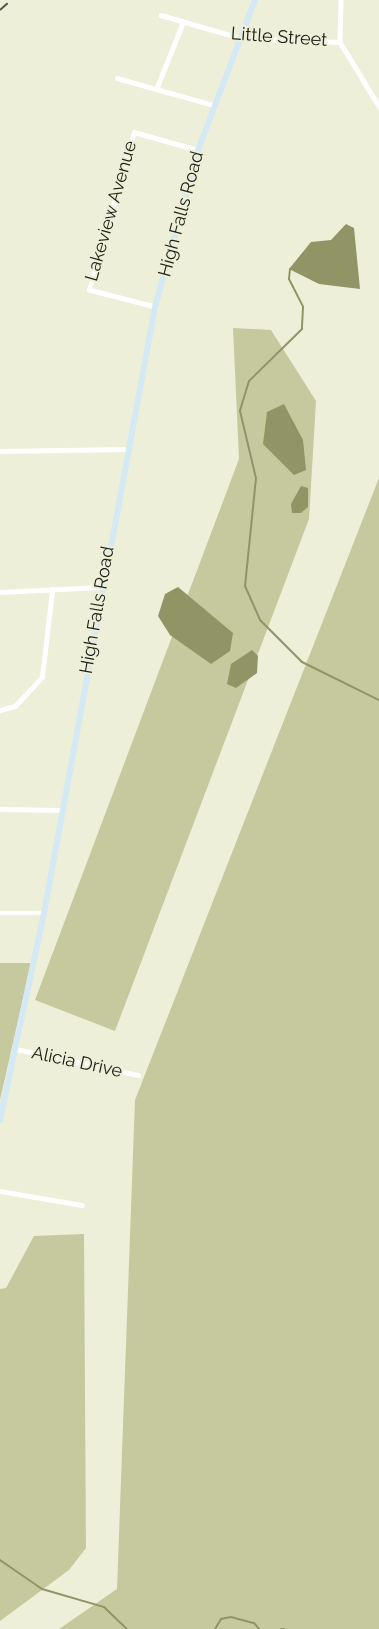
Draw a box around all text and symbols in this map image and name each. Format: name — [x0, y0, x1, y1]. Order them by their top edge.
street label: Little Street — [230, 23, 328, 51]
street label: Lakeview Avenue — [81, 138, 141, 284]
street label: High Falls Road — [154, 149, 208, 279]
street label: High Falls Road — [75, 545, 119, 675]
street label: Alicia Drive — [30, 1042, 124, 1082]

